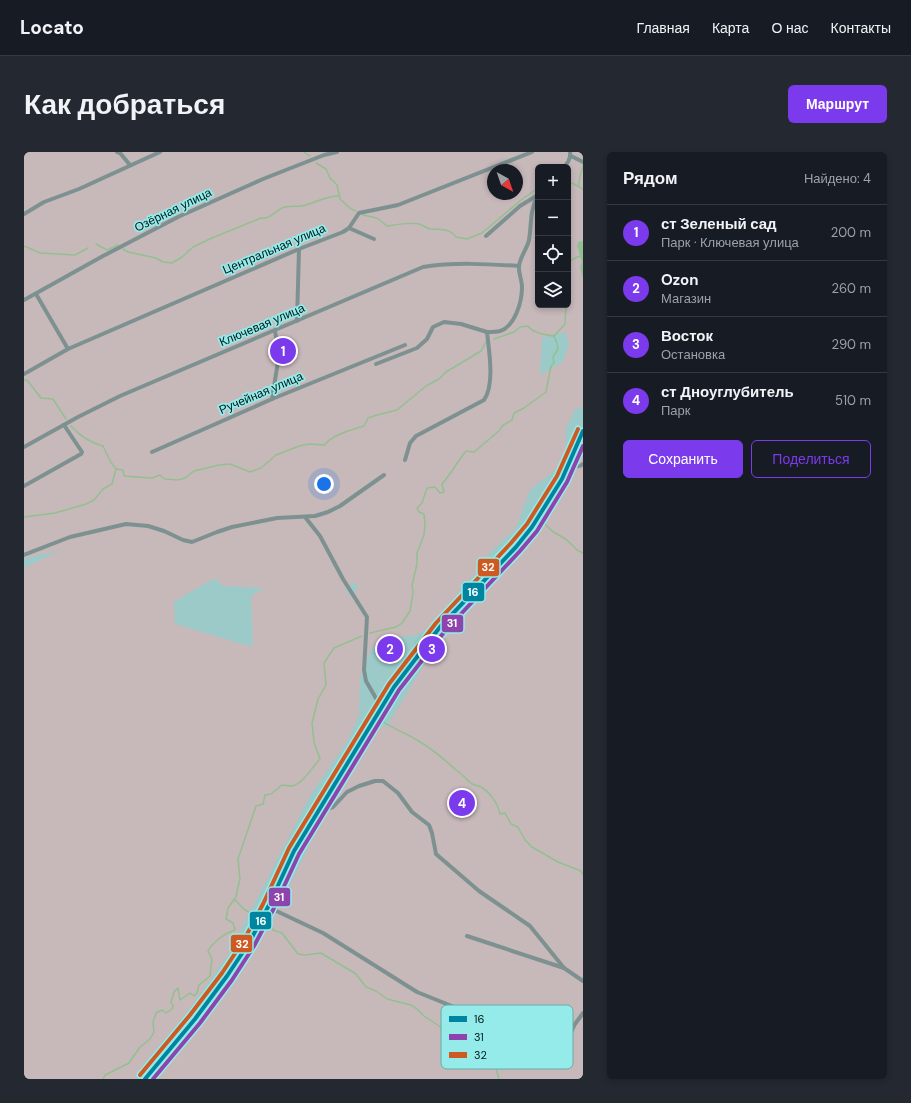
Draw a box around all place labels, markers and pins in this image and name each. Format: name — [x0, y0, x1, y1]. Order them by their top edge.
pin: 1 — [270, 336, 296, 366]
pin: 2 — [377, 634, 403, 664]
pin: 3 — [419, 634, 445, 664]
pin: 4 — [449, 788, 475, 818]

